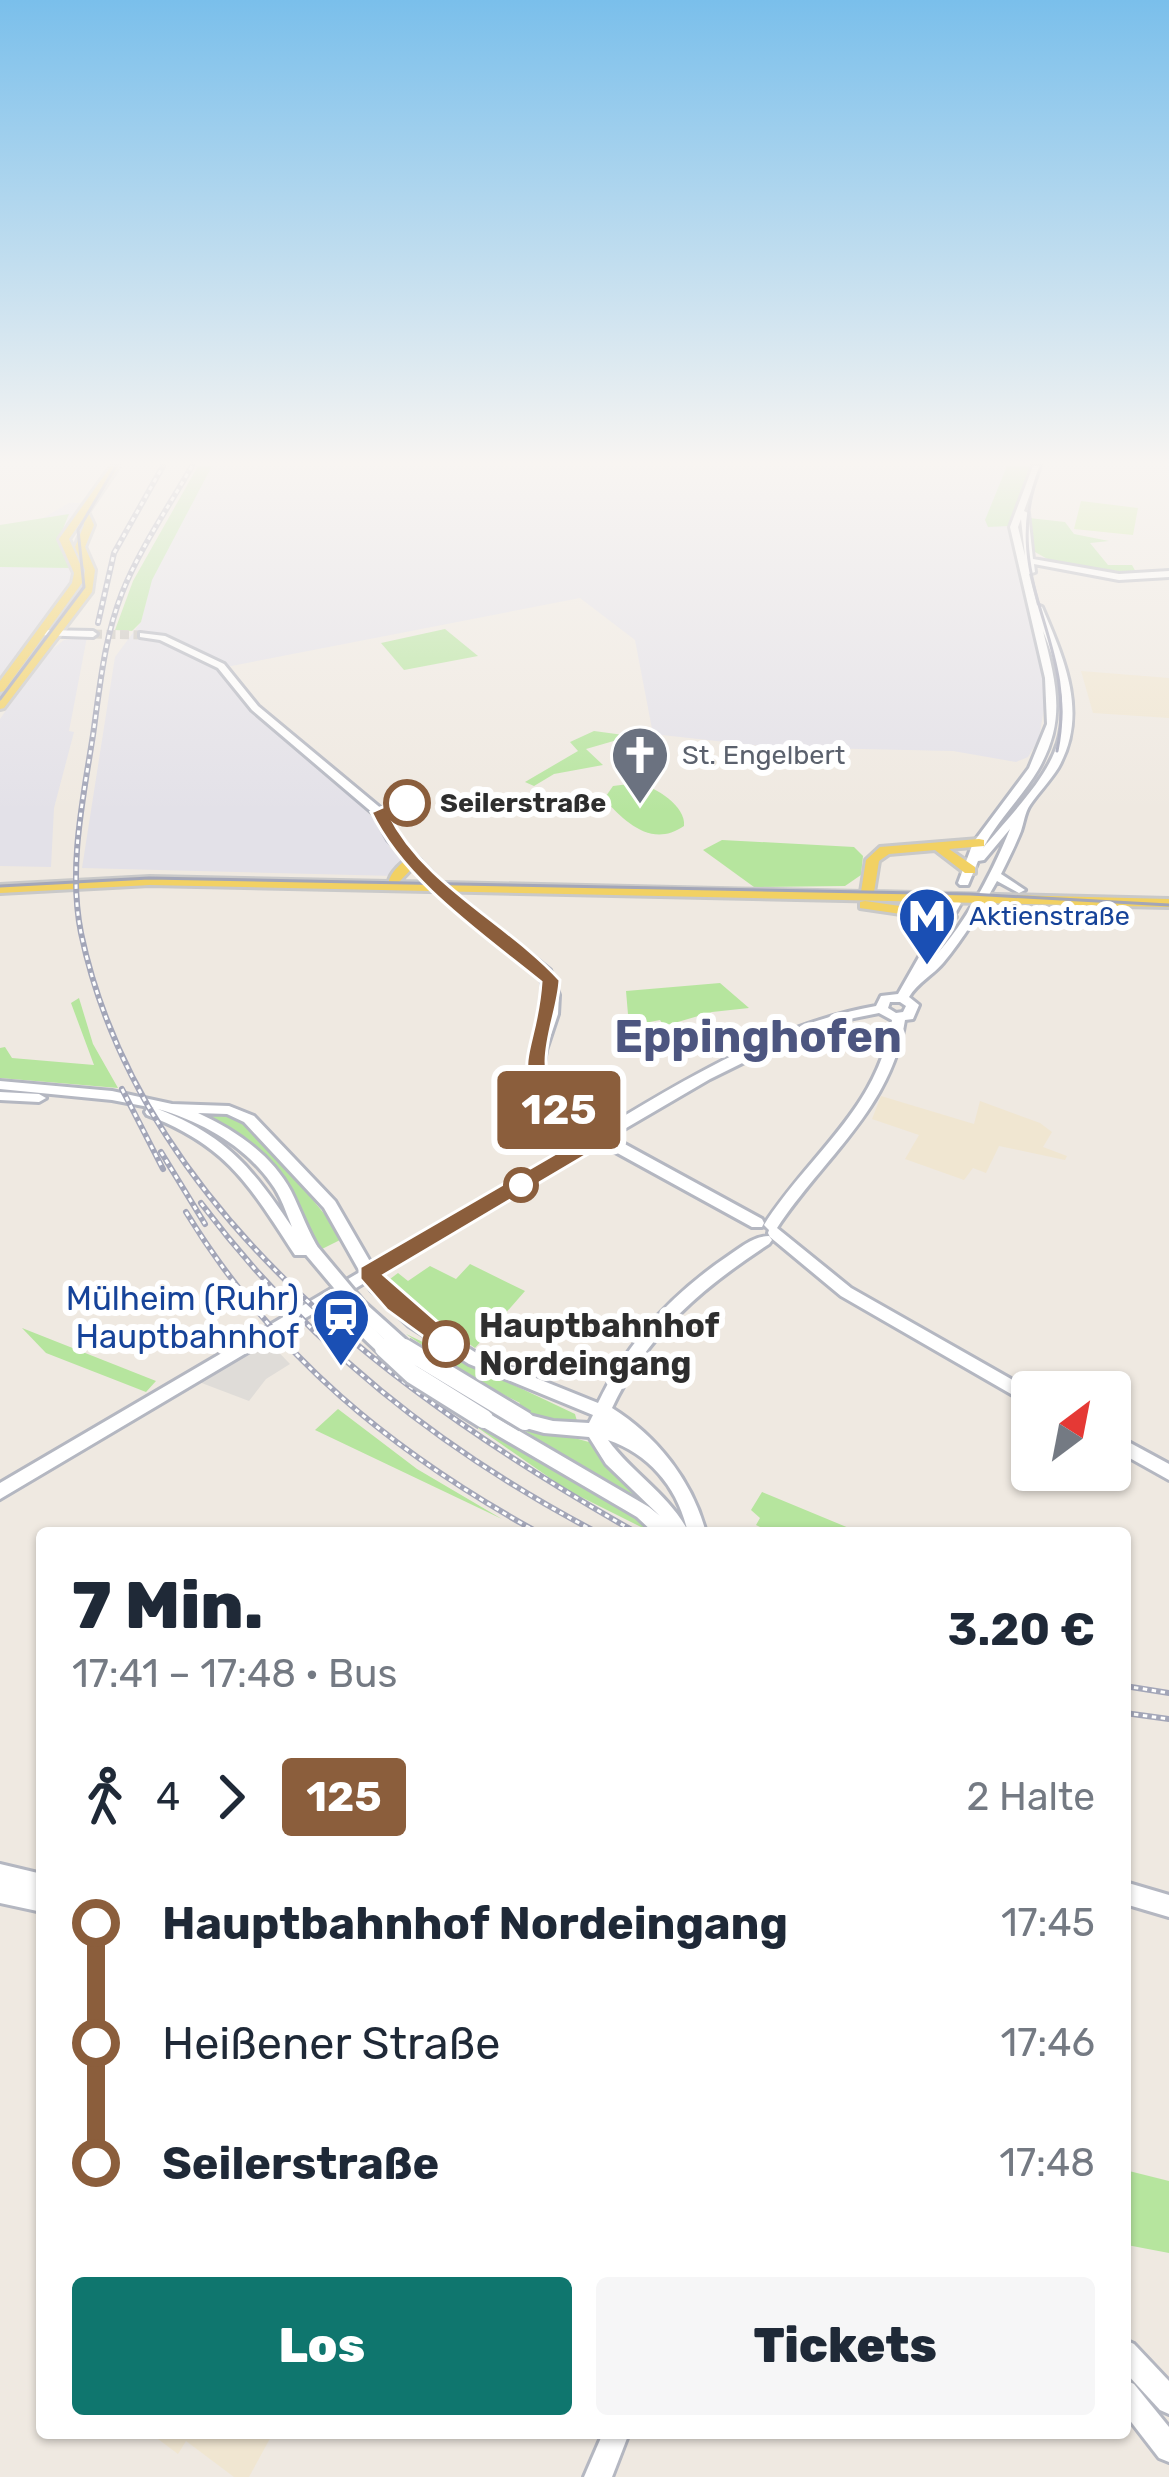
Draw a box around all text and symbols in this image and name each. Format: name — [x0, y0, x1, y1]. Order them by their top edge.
church icon: St. Engelbert — [609, 724, 671, 806]
place label: St. Engelbert — [682, 739, 845, 771]
marker: Seilerstraße — [385, 781, 429, 825]
place label: Seilerstraße — [440, 787, 606, 819]
metro station icon: Aktienstraße — [896, 885, 958, 967]
place label: Aktienstraße — [969, 900, 1130, 932]
district label: Eppinghofen — [614, 1010, 902, 1063]
line badge: 125 — [490, 1071, 628, 1149]
text: 125 — [521, 1085, 597, 1135]
unlabelled marker — [505, 1169, 537, 1201]
place label: Mülheim (Ruhr) Hauptbahnhof — [66, 1279, 299, 1356]
station icon: Mülheim (Ruhr) Hauptbahnhof — [310, 1286, 372, 1368]
place label: Hauptbahnhof Nordeingang — [479, 1306, 720, 1383]
marker: Hauptbahnhof Nordeingang — [424, 1322, 468, 1366]
north arrow — [1011, 1371, 1131, 1491]
map controls — [1011, 1371, 1131, 1491]
text: 7 Min. — [72, 1566, 263, 1645]
text: 3.20 € — [948, 1603, 1095, 1656]
text: 17:41 – 17:48 · Bus — [72, 1651, 397, 1697]
icon: walk — [72, 1764, 138, 1830]
icon: forward — [198, 1764, 264, 1830]
text: 125 — [306, 1772, 382, 1822]
text: 4 — [156, 1774, 180, 1820]
text: 2 Halte — [967, 1774, 1095, 1820]
text: Hauptbahnhof Nordeingang — [162, 1897, 788, 1950]
text: 17:45 — [1001, 1900, 1095, 1946]
text: Heißener Straße — [162, 2017, 500, 2070]
text: 17:46 — [1001, 2020, 1095, 2066]
text: Seilerstraße — [162, 2137, 439, 2190]
text: 17:48 — [999, 2140, 1095, 2186]
button: Los — [72, 2277, 572, 2415]
button: Tickets — [596, 2277, 1095, 2415]

